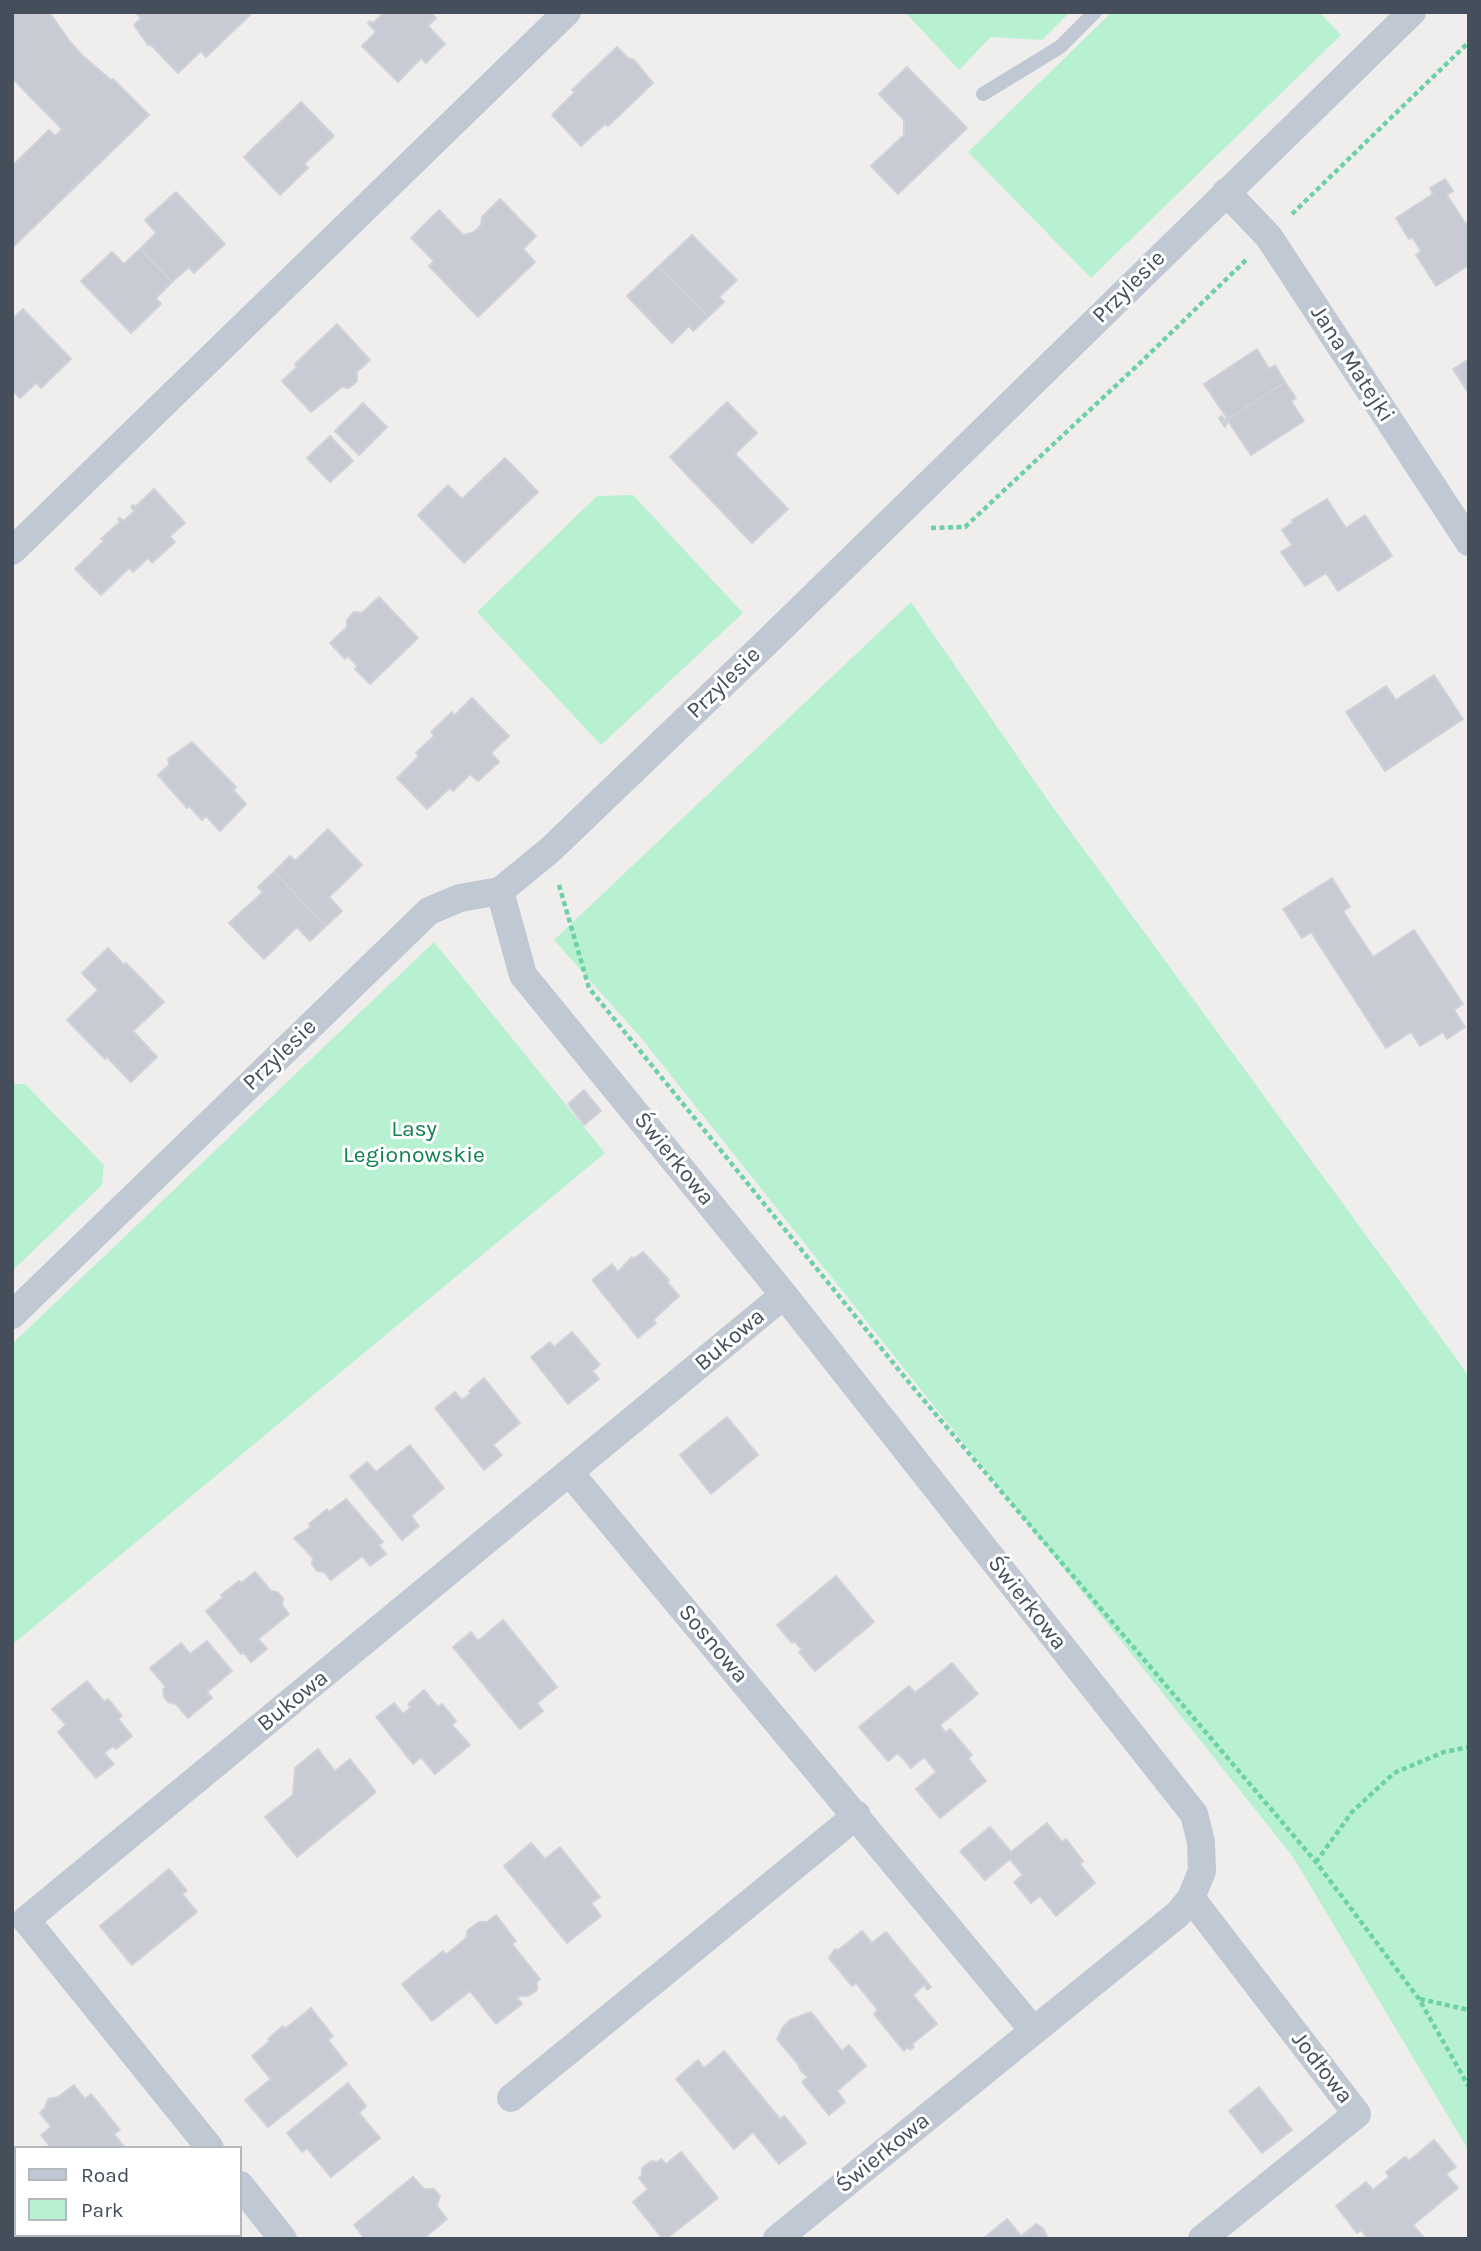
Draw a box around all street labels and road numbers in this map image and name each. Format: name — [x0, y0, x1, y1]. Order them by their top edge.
street label: Przylesie — [1087, 245, 1171, 329]
street label: Jana Matejki — [1304, 300, 1400, 428]
street label: Przylesie — [681, 641, 767, 725]
street label: Przylesie — [237, 1013, 323, 1097]
street label: Świerkowa — [628, 1107, 720, 1211]
street label: Bukowa — [689, 1303, 771, 1377]
street label: Świerkowa — [982, 1550, 1072, 1656]
street label: Sosnowa — [672, 1599, 754, 1689]
street label: Bukowa — [252, 1664, 334, 1738]
street label: Jodłowa — [1285, 2026, 1359, 2110]
street label: Świerkowa — [831, 2107, 935, 2199]

